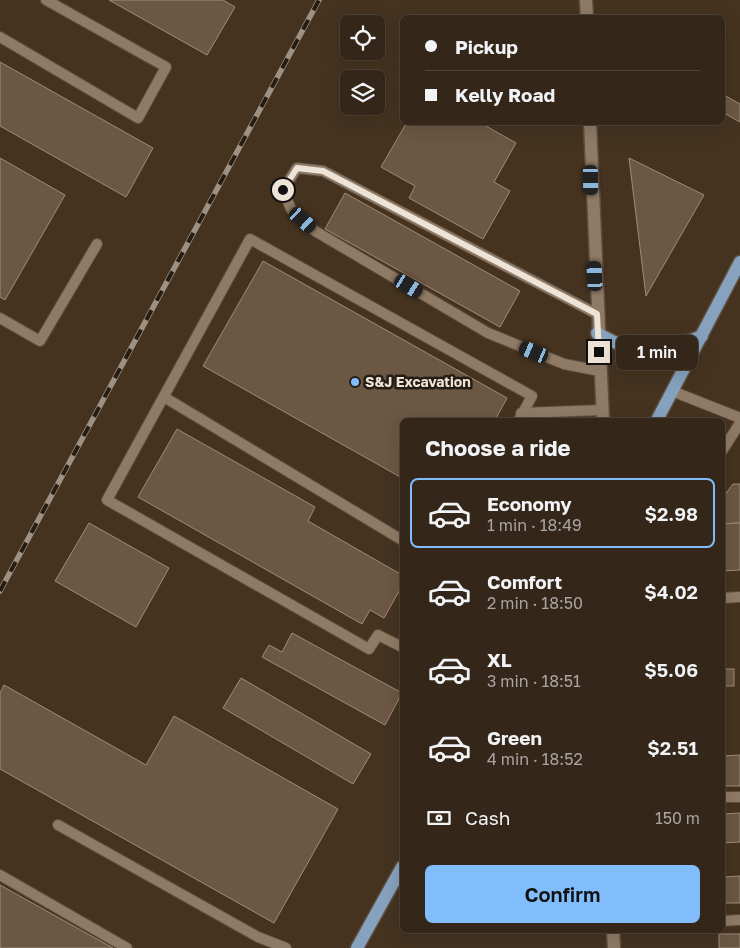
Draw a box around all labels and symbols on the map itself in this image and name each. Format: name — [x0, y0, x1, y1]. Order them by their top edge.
car — [583, 165, 598, 195]
route start — [272, 179, 294, 201]
car — [286, 204, 319, 236]
car — [586, 261, 603, 291]
car — [392, 272, 425, 300]
callout: 1 min — [616, 334, 699, 370]
car — [517, 339, 550, 365]
route end — [588, 341, 610, 363]
place label: S&J Excavation — [365, 373, 471, 390]
marker: S&J Excavation — [349, 376, 361, 388]

